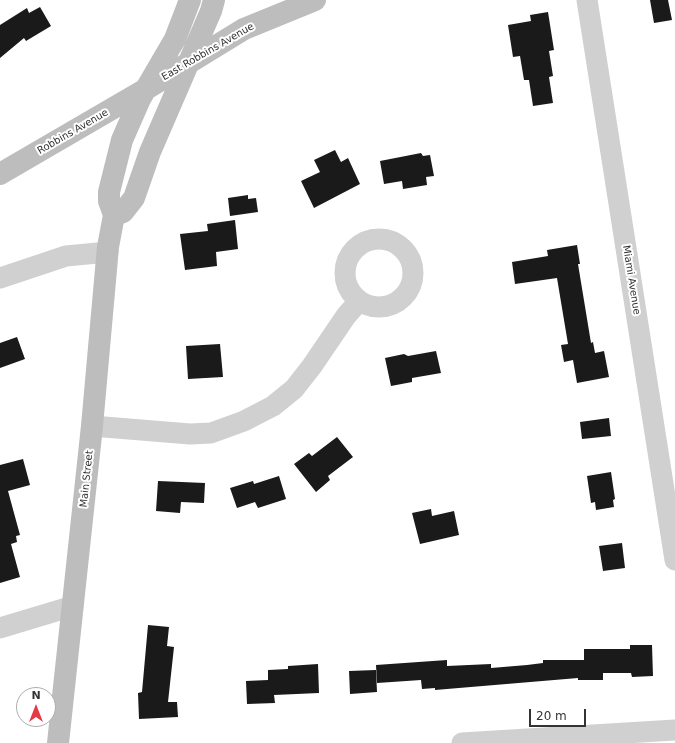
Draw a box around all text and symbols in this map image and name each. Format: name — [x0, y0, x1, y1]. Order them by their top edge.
street label: East Robbins Avenue — [160, 21, 256, 83]
street label: Robbins Avenue — [35, 107, 111, 157]
street label: Miami Avenue — [620, 244, 642, 316]
street label: Main Street — [78, 450, 96, 508]
north arrow — [16, 687, 56, 727]
text: N — [31, 689, 41, 702]
scale bar — [531, 701, 588, 727]
text: 20 m — [536, 709, 567, 723]

